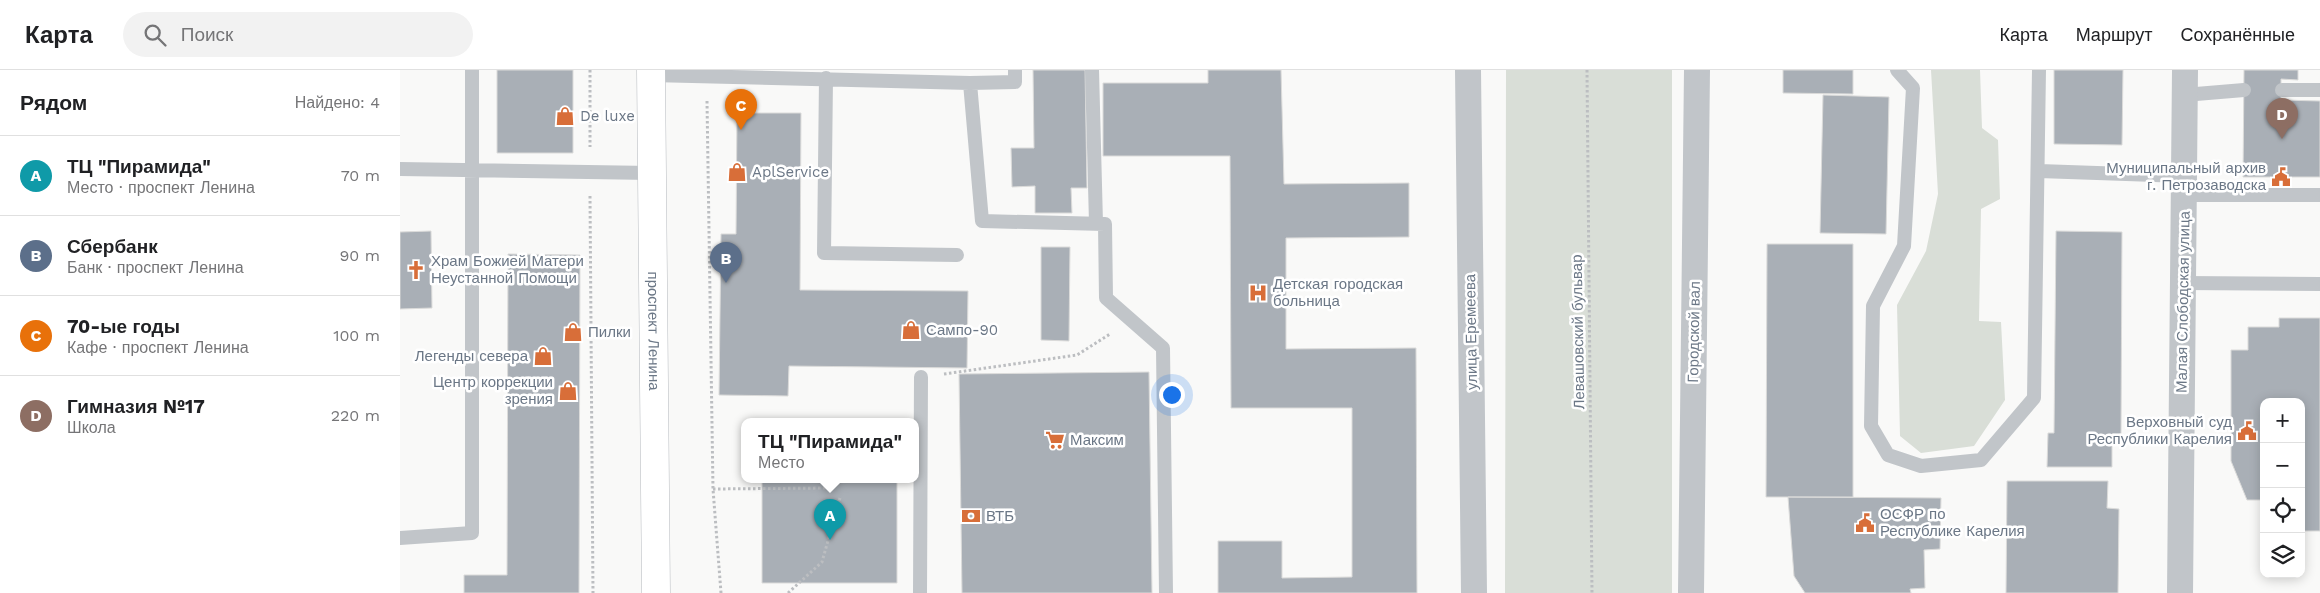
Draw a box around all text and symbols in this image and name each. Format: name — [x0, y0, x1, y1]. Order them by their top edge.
search box — [123, 12, 473, 57]
text: Карта — [25, 21, 93, 49]
icon: search — [141, 21, 169, 49]
text: Поиск — [181, 23, 233, 46]
text: Карта — [2000, 24, 2048, 45]
text: Маршрут — [2076, 24, 2152, 45]
text: Сохранённые — [2180, 24, 2295, 45]
pin: C — [725, 89, 757, 130]
text: Рядом — [20, 90, 87, 115]
text: Найдено: 4 — [295, 93, 380, 112]
pin: D — [2266, 98, 2298, 139]
shop icon: De luxe — [554, 105, 576, 127]
place label: De luxe — [580, 107, 635, 125]
text: ТЦ "Пирамида" — [67, 155, 211, 178]
place label: Муниципальный архив г. Петрозаводска — [2106, 159, 2267, 194]
shop icon: AplService — [726, 161, 748, 183]
place label: AplService — [752, 163, 829, 181]
text: A — [31, 166, 41, 185]
text: 70 m — [341, 166, 380, 185]
public building icon: Муниципальный архив г. Петрозаводска — [2270, 166, 2292, 188]
text: Место · проспект Ленина — [67, 178, 255, 197]
street label: Малая Слободская улица — [2172, 210, 2194, 393]
text: Сбербанк — [67, 235, 158, 258]
pin: B — [710, 242, 742, 283]
text: B — [31, 246, 41, 265]
text: 90 m — [339, 246, 380, 265]
place label: Храм Божией Матери Неустанной Помощи — [431, 252, 584, 287]
street label: Левашовский бульвар — [1568, 254, 1588, 410]
text: Банк · проспект Ленина — [67, 258, 244, 277]
church icon: Храм Божией Матери Неустанной Помощи — [405, 259, 427, 281]
street label: проспект Ленина — [644, 271, 663, 391]
street label: улица Еремеева — [1461, 273, 1481, 390]
place label: Детская городская больница — [1273, 275, 1403, 310]
street label: Городской вал — [1684, 281, 1704, 383]
hospital icon: Детская городская больница — [1247, 282, 1269, 304]
text: 70-ые годы — [67, 315, 180, 338]
shop icon: Сампо-90 — [900, 319, 922, 341]
shop icon: Пилки — [562, 321, 584, 343]
place label: Сампо-90 — [926, 321, 998, 339]
place label: Пилки — [588, 323, 631, 341]
text: C — [31, 326, 41, 345]
text: 100 m — [333, 326, 380, 345]
text: Кафе · проспект Ленина — [67, 338, 249, 357]
shop icon: Легенды севера — [532, 345, 554, 367]
place label: Легенды севера — [415, 347, 529, 365]
place label: Центр коррекции зрения — [433, 373, 553, 408]
shop icon: Центр коррекции зрения — [557, 380, 579, 402]
your location — [1159, 382, 1185, 408]
text: Гимназия №17 — [67, 395, 205, 418]
map controls — [2260, 398, 2305, 578]
button: + — [2260, 398, 2305, 443]
text: D — [30, 406, 42, 425]
text: 220 m — [331, 406, 380, 425]
place label: Верховный суд Республики Карелия — [2087, 413, 2232, 448]
text: Школа — [67, 418, 116, 437]
popup — [741, 418, 919, 483]
public building icon: Верховный суд Республики Карелия — [2236, 420, 2258, 442]
supermarket icon: Максим — [1044, 429, 1066, 451]
text: ТЦ "Пирамида" — [758, 430, 902, 453]
place label: Максим — [1070, 431, 1124, 449]
button: − — [2260, 443, 2305, 488]
text: Место — [758, 453, 805, 472]
button: locate — [2260, 488, 2305, 533]
pin: A — [814, 499, 846, 540]
bank icon: ВТБ — [960, 505, 982, 527]
place label: ОСФР по Республике Карелия — [1880, 505, 2025, 540]
place label: ВТБ — [986, 507, 1014, 525]
public building icon: ОСФР по Республике Карелия — [1854, 512, 1876, 534]
button: layers — [2260, 533, 2305, 578]

